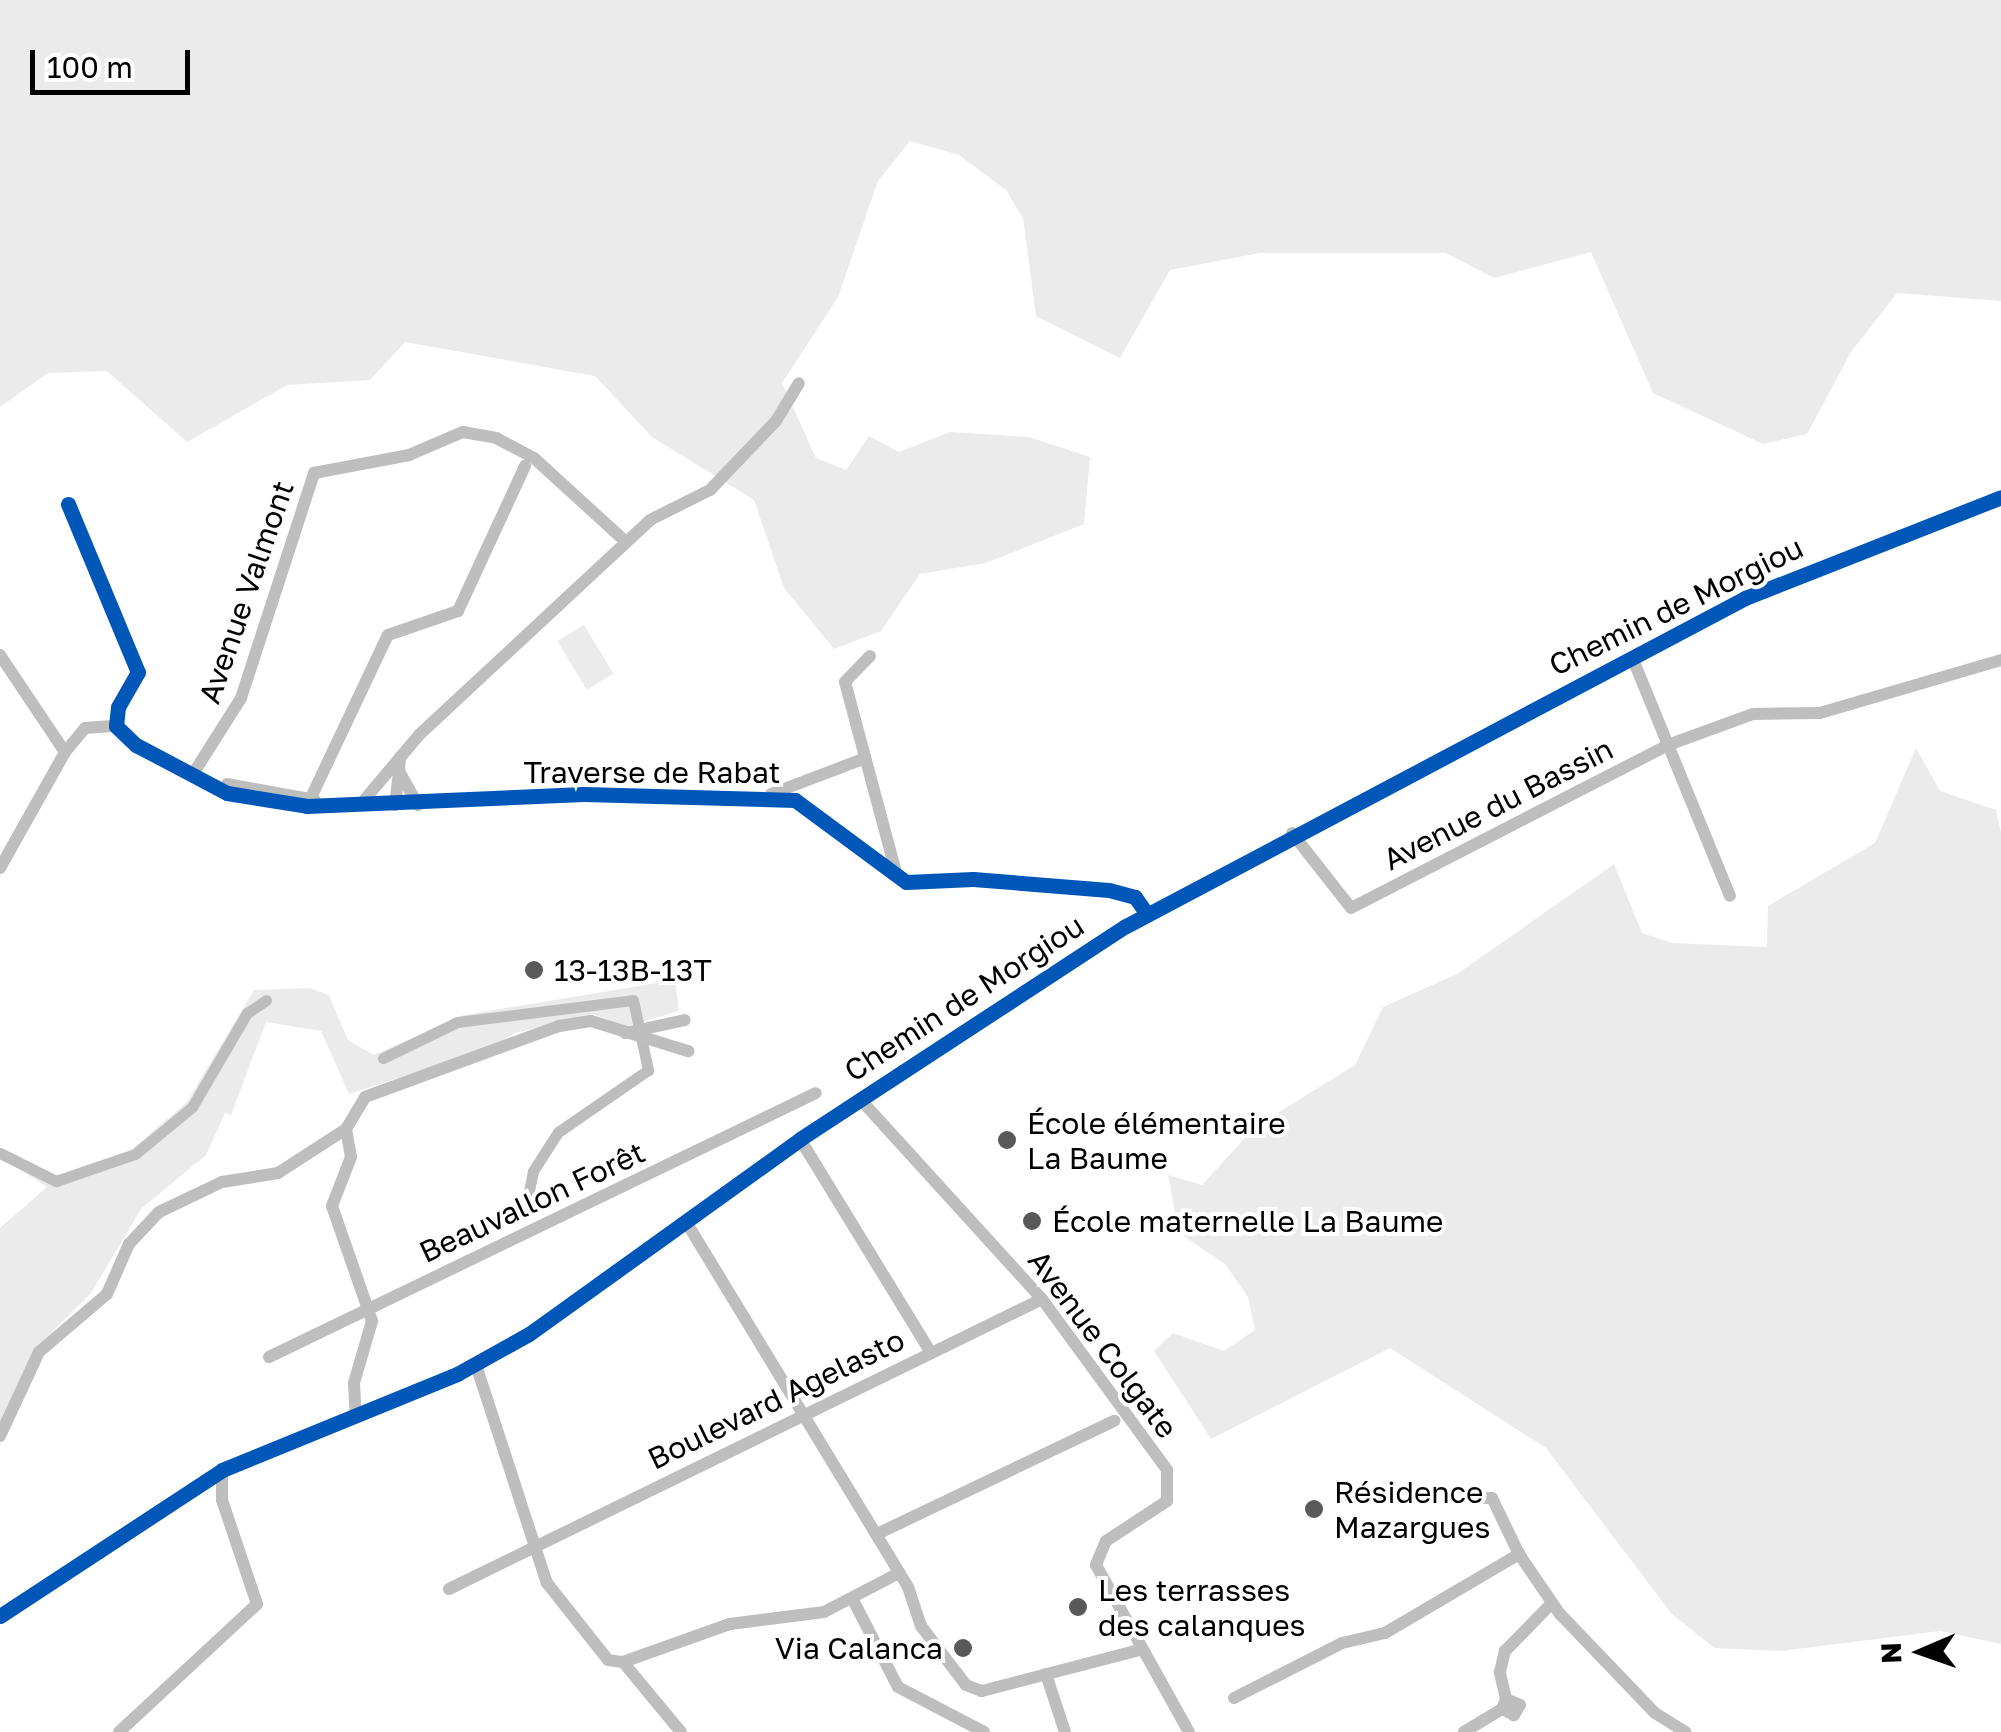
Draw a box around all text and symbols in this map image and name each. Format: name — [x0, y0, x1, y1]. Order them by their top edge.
scale bar — [35, 30, 195, 92]
text: 100 m — [47, 49, 133, 85]
street label: Avenue Valmont — [191, 476, 301, 708]
street label: Chemin de Morgiou — [1543, 529, 1809, 683]
street label: Avenue du Bassin — [1377, 731, 1619, 877]
street label: Traverse de Rabat — [523, 754, 781, 790]
street label: Chemin de Morgiou — [838, 907, 1090, 1089]
place label: 13-13B-13T — [554, 952, 712, 988]
marker: 13-13B-13T — [523, 959, 545, 981]
place label: École élémentaire La Baume — [1027, 1105, 1286, 1176]
marker: École élémentaire La Baume — [996, 1129, 1018, 1151]
street label: Beauvallon Forêt — [414, 1134, 650, 1270]
place label: École maternelle La Baume — [1052, 1203, 1443, 1239]
marker: École maternelle La Baume — [1021, 1210, 1043, 1232]
street label: Avenue Colgate — [1021, 1243, 1185, 1445]
street label: Boulevard Agelasto — [642, 1321, 910, 1477]
place label: Résidence Mazargues — [1334, 1474, 1490, 1544]
marker: Résidence Mazargues — [1303, 1498, 1325, 1520]
place label: Les terrasses des calanques — [1098, 1572, 1305, 1642]
marker: Les terrasses des calanques — [1067, 1596, 1089, 1618]
north arrow — [1871, 1602, 1971, 1702]
place label: Via Calanca — [775, 1630, 943, 1666]
marker: Via Calanca — [952, 1637, 974, 1659]
text: N — [1874, 1642, 1907, 1664]

